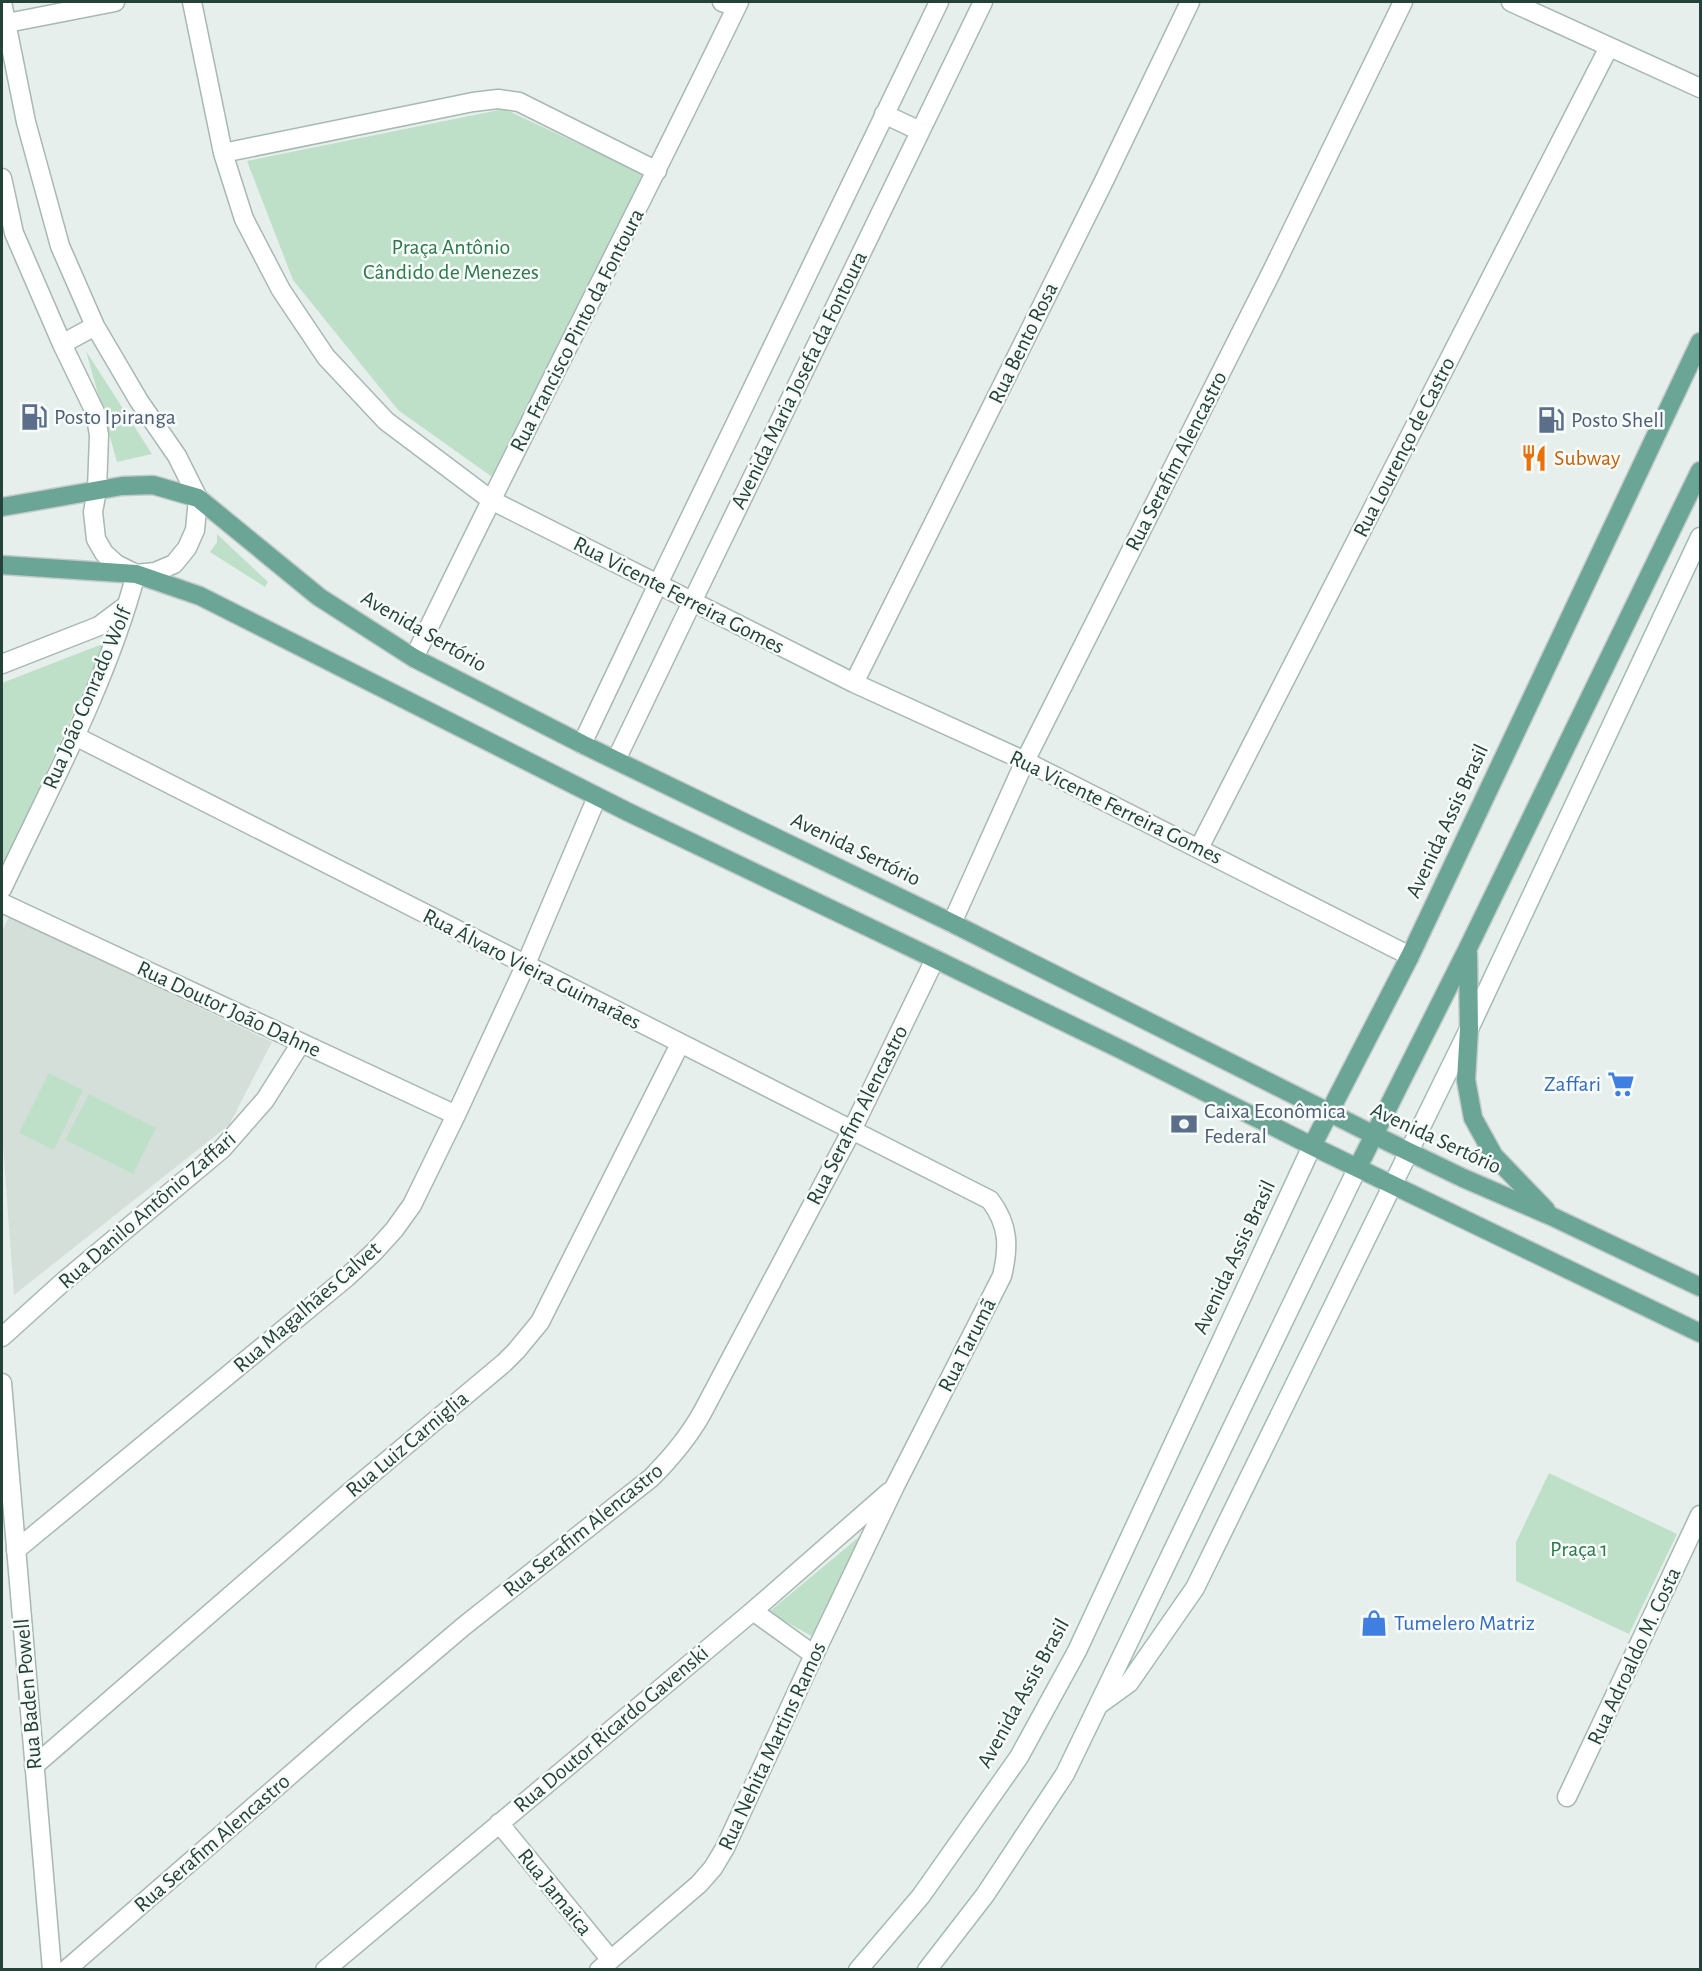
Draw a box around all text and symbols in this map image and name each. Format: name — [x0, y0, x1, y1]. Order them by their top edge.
street label: Rua Francisco Pinto da Fontoura — [506, 205, 648, 455]
park label: Praça Antônio Cândido de Menezes — [363, 236, 539, 283]
street label: Avenida Maria Josefa da Fontoura — [727, 248, 871, 512]
street label: Rua Bento Rosa — [984, 279, 1062, 407]
street label: Rua Lourenço de Castro — [1349, 353, 1459, 541]
street label: Rua Serafim Alencastro — [1121, 368, 1231, 554]
fuel station icon: Posto Ipiranga — [19, 402, 49, 432]
fuel station icon: Posto Shell — [1536, 405, 1566, 435]
place label: Posto Ipiranga — [54, 406, 176, 428]
place label: Posto Shell — [1571, 409, 1664, 431]
restaurant icon: Subway — [1519, 443, 1549, 473]
place label: Subway — [1554, 447, 1621, 469]
street label: Rua Vicente Ferreira Gomes — [570, 532, 788, 658]
street label: Avenida Sertório — [357, 586, 491, 676]
street label: Rua João Conrado Wolf — [39, 602, 136, 792]
street label: Avenida Assis Brasil — [1402, 741, 1492, 901]
street label: Rua Vicente Ferreira Gomes — [1006, 746, 1226, 868]
street label: Avenida Sertório — [788, 808, 924, 890]
street label: Rua Álvaro Vieira Guimarães — [419, 904, 645, 1034]
street label: Rua Doutor João Dahne — [134, 957, 324, 1061]
street label: Rua Serafim Alencastro — [802, 1022, 912, 1208]
supermarket icon: Zaffari — [1606, 1069, 1636, 1099]
place label: Zaffari — [1544, 1073, 1601, 1095]
street label: Avenida Sertório — [1367, 1098, 1505, 1178]
place label: Caixa Econômica Federal — [1204, 1100, 1346, 1147]
bank icon: Caixa Econômica Federal — [1169, 1109, 1199, 1139]
street label: Rua Danilo Antônio Zaffari — [54, 1127, 240, 1293]
street label: Avenida Assis Brasil — [1189, 1177, 1279, 1337]
street label: Rua Magalhães Calvet — [229, 1237, 385, 1377]
street label: Rua Tarumã — [934, 1295, 1000, 1395]
street label: Rua Luiz Carniglia — [342, 1387, 472, 1501]
street label: Rua Serafim Alencastro — [499, 1459, 667, 1601]
park label: Praça 1 — [1550, 1538, 1608, 1560]
street label: Rua Adroaldo M. Costa — [1583, 1564, 1685, 1748]
shop icon: Tumelero Matriz — [1359, 1608, 1389, 1638]
place label: Tumelero Matriz — [1394, 1612, 1535, 1634]
street label: Avenida Assis Brasil — [973, 1615, 1073, 1771]
street label: Rua Baden Powell — [10, 1617, 46, 1771]
street label: Rua Nehita Martins Ramos — [714, 1638, 830, 1854]
street label: Rua Doutor Ricardo Gavenski — [509, 1641, 713, 1817]
street label: Rua Serafim Alencastro — [130, 1770, 294, 1916]
street label: Rua Jamaica — [514, 1844, 596, 1940]

